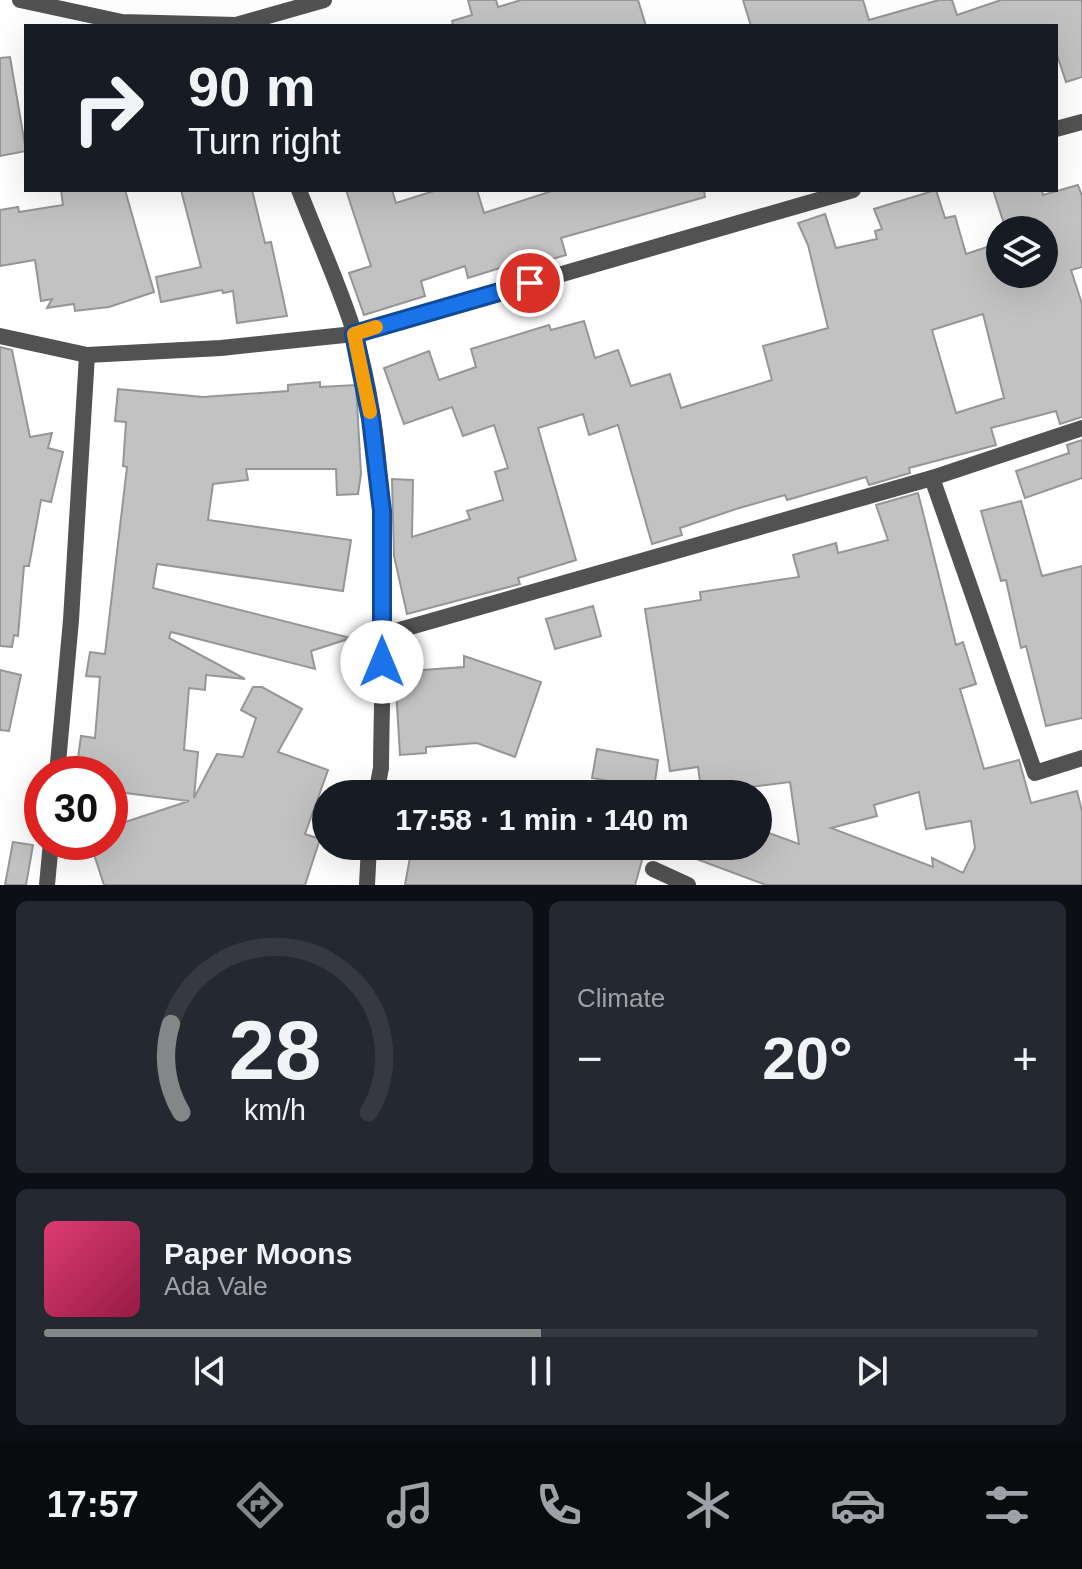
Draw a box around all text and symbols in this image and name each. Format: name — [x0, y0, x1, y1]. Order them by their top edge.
text: 90 m — [188, 55, 316, 118]
icon: right — [56, 56, 160, 160]
text: Turn right — [188, 121, 341, 162]
map controls — [986, 216, 1058, 288]
button: layers — [986, 216, 1058, 288]
pin — [496, 249, 564, 317]
icon: arrive — [508, 261, 552, 305]
position arrow — [340, 620, 424, 704]
speed limit sign: 30 — [24, 756, 128, 860]
text: 17:58 · 1 min · 140 m — [395, 803, 689, 836]
text: Climate — [577, 983, 665, 1013]
text: 28 — [228, 1004, 321, 1097]
text: 20° — [762, 1025, 853, 1092]
text: − — [577, 1034, 603, 1083]
text: + — [1012, 1034, 1038, 1083]
text: km/h — [244, 1094, 305, 1126]
text: Paper Moons — [164, 1237, 352, 1270]
text: Ada Vale — [164, 1271, 268, 1301]
icon: previous — [188, 1349, 232, 1393]
icon: pause — [519, 1349, 563, 1393]
icon: next — [850, 1349, 894, 1393]
icon: directions — [232, 1477, 288, 1533]
icon: music — [382, 1477, 438, 1533]
icon: phone — [531, 1477, 587, 1533]
icon: climate — [680, 1477, 736, 1533]
icon: car — [830, 1477, 886, 1533]
icon: filters — [979, 1477, 1035, 1533]
text: 17:57 — [47, 1484, 139, 1525]

